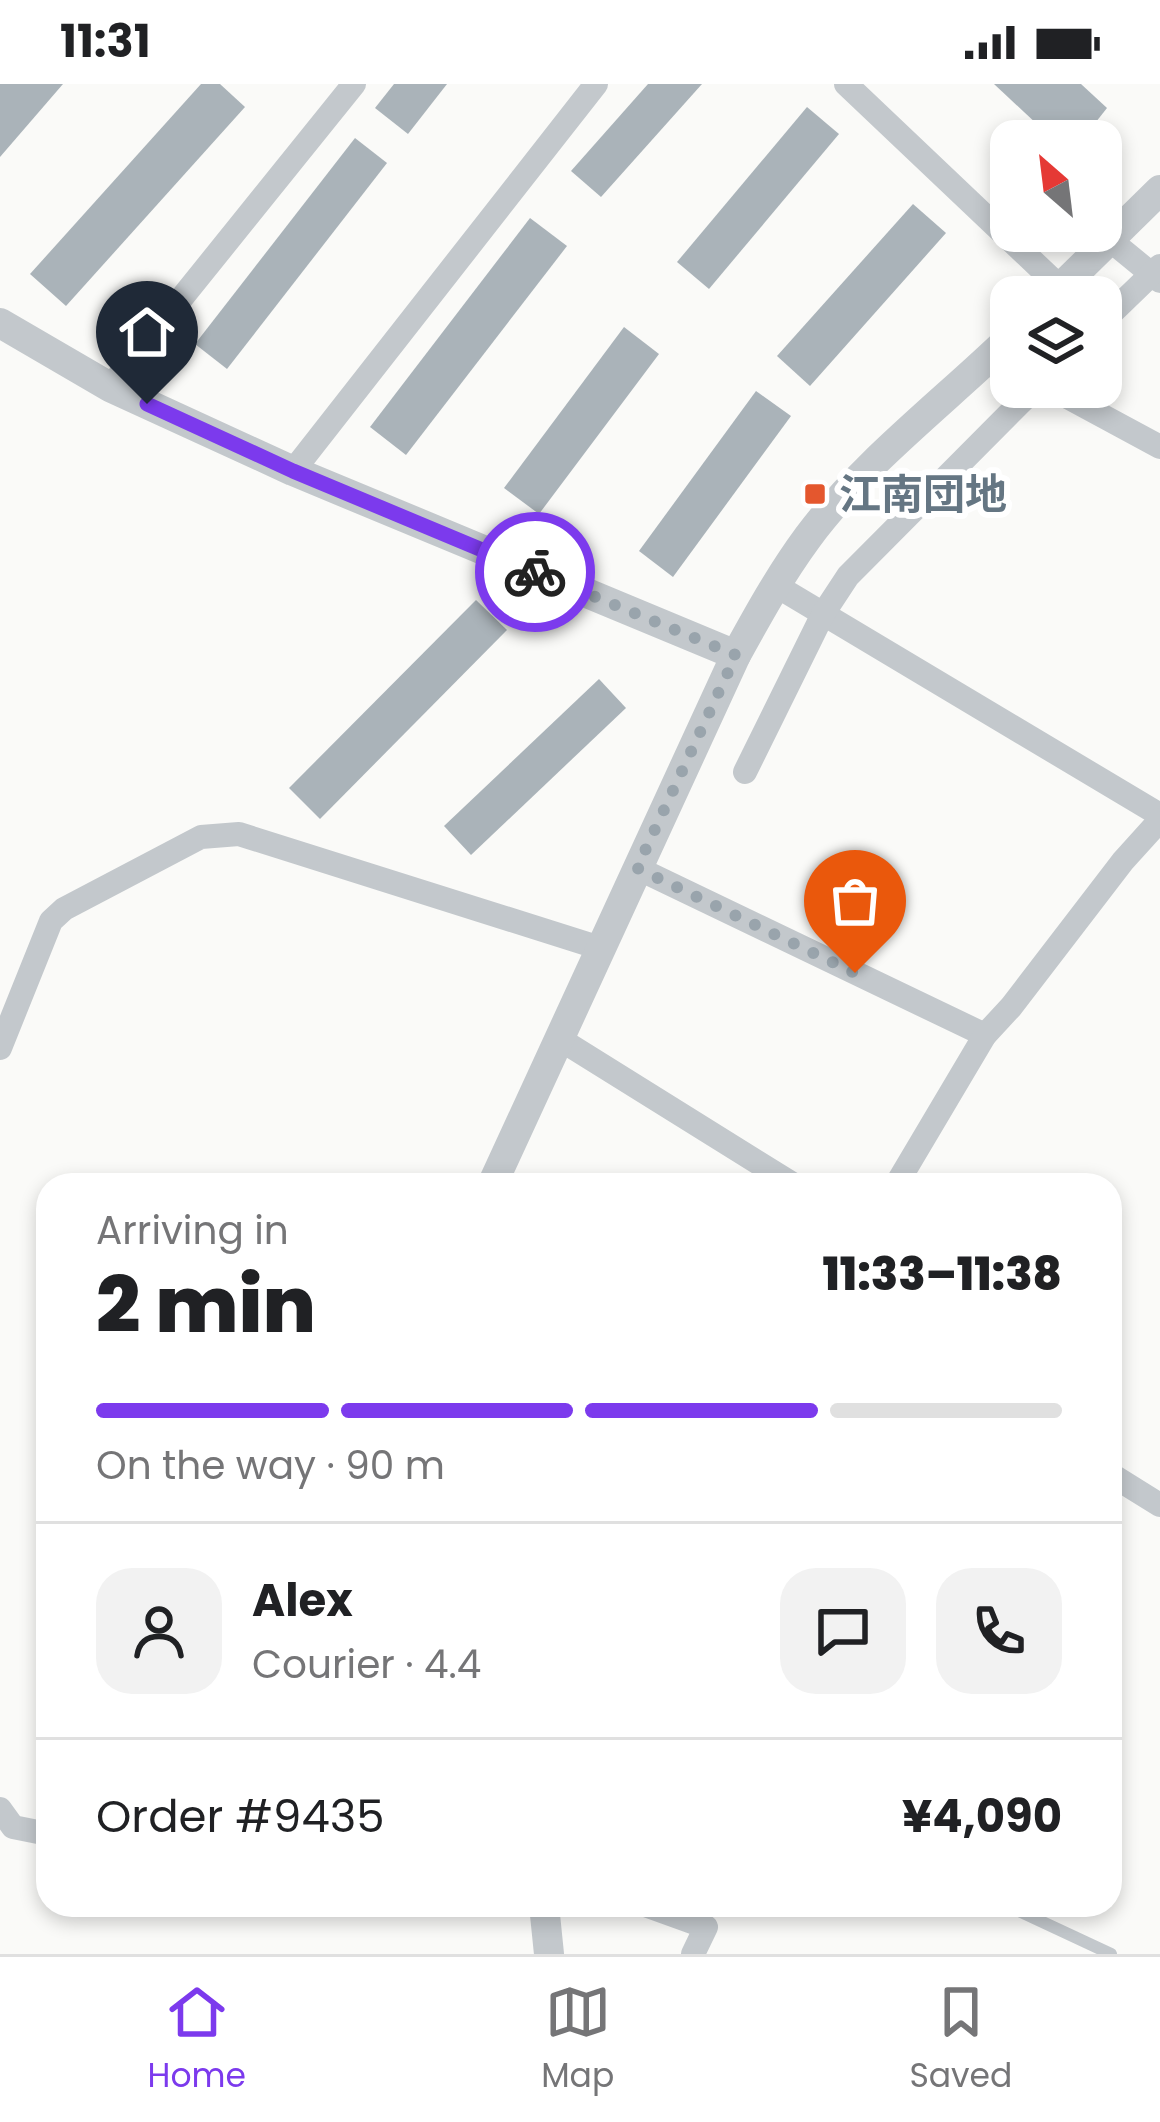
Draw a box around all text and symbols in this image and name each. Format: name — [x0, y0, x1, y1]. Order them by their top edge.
text: 11:31 — [60, 10, 151, 73]
north arrow — [990, 120, 1122, 252]
map controls — [990, 120, 1122, 408]
button: layers — [990, 276, 1122, 408]
pin — [96, 281, 198, 404]
icon: home — [114, 299, 180, 365]
place label: 江南団地 — [839, 465, 1007, 524]
marker: 江南団地 — [802, 481, 828, 507]
courier — [475, 512, 595, 632]
icon: bike — [502, 539, 568, 605]
pin — [804, 850, 906, 973]
icon: bag — [822, 868, 888, 934]
text: Arriving in — [96, 1203, 289, 1258]
text: 11:33–11:38 — [822, 1243, 1062, 1306]
text: 2 min — [96, 1250, 316, 1359]
text: On the way · 90 m — [96, 1438, 445, 1493]
button: person — [96, 1568, 222, 1694]
button: chat — [780, 1568, 906, 1694]
button: phone — [936, 1568, 1062, 1694]
text: Alex — [252, 1569, 353, 1632]
text: Courier · 4.4 — [252, 1637, 481, 1692]
text: Order #9435 — [96, 1785, 385, 1848]
text: ¥4,090 — [902, 1785, 1062, 1848]
tab: Home — [148, 1979, 246, 2101]
tab: Map — [541, 1979, 614, 2101]
tab: Saved — [909, 1979, 1012, 2101]

